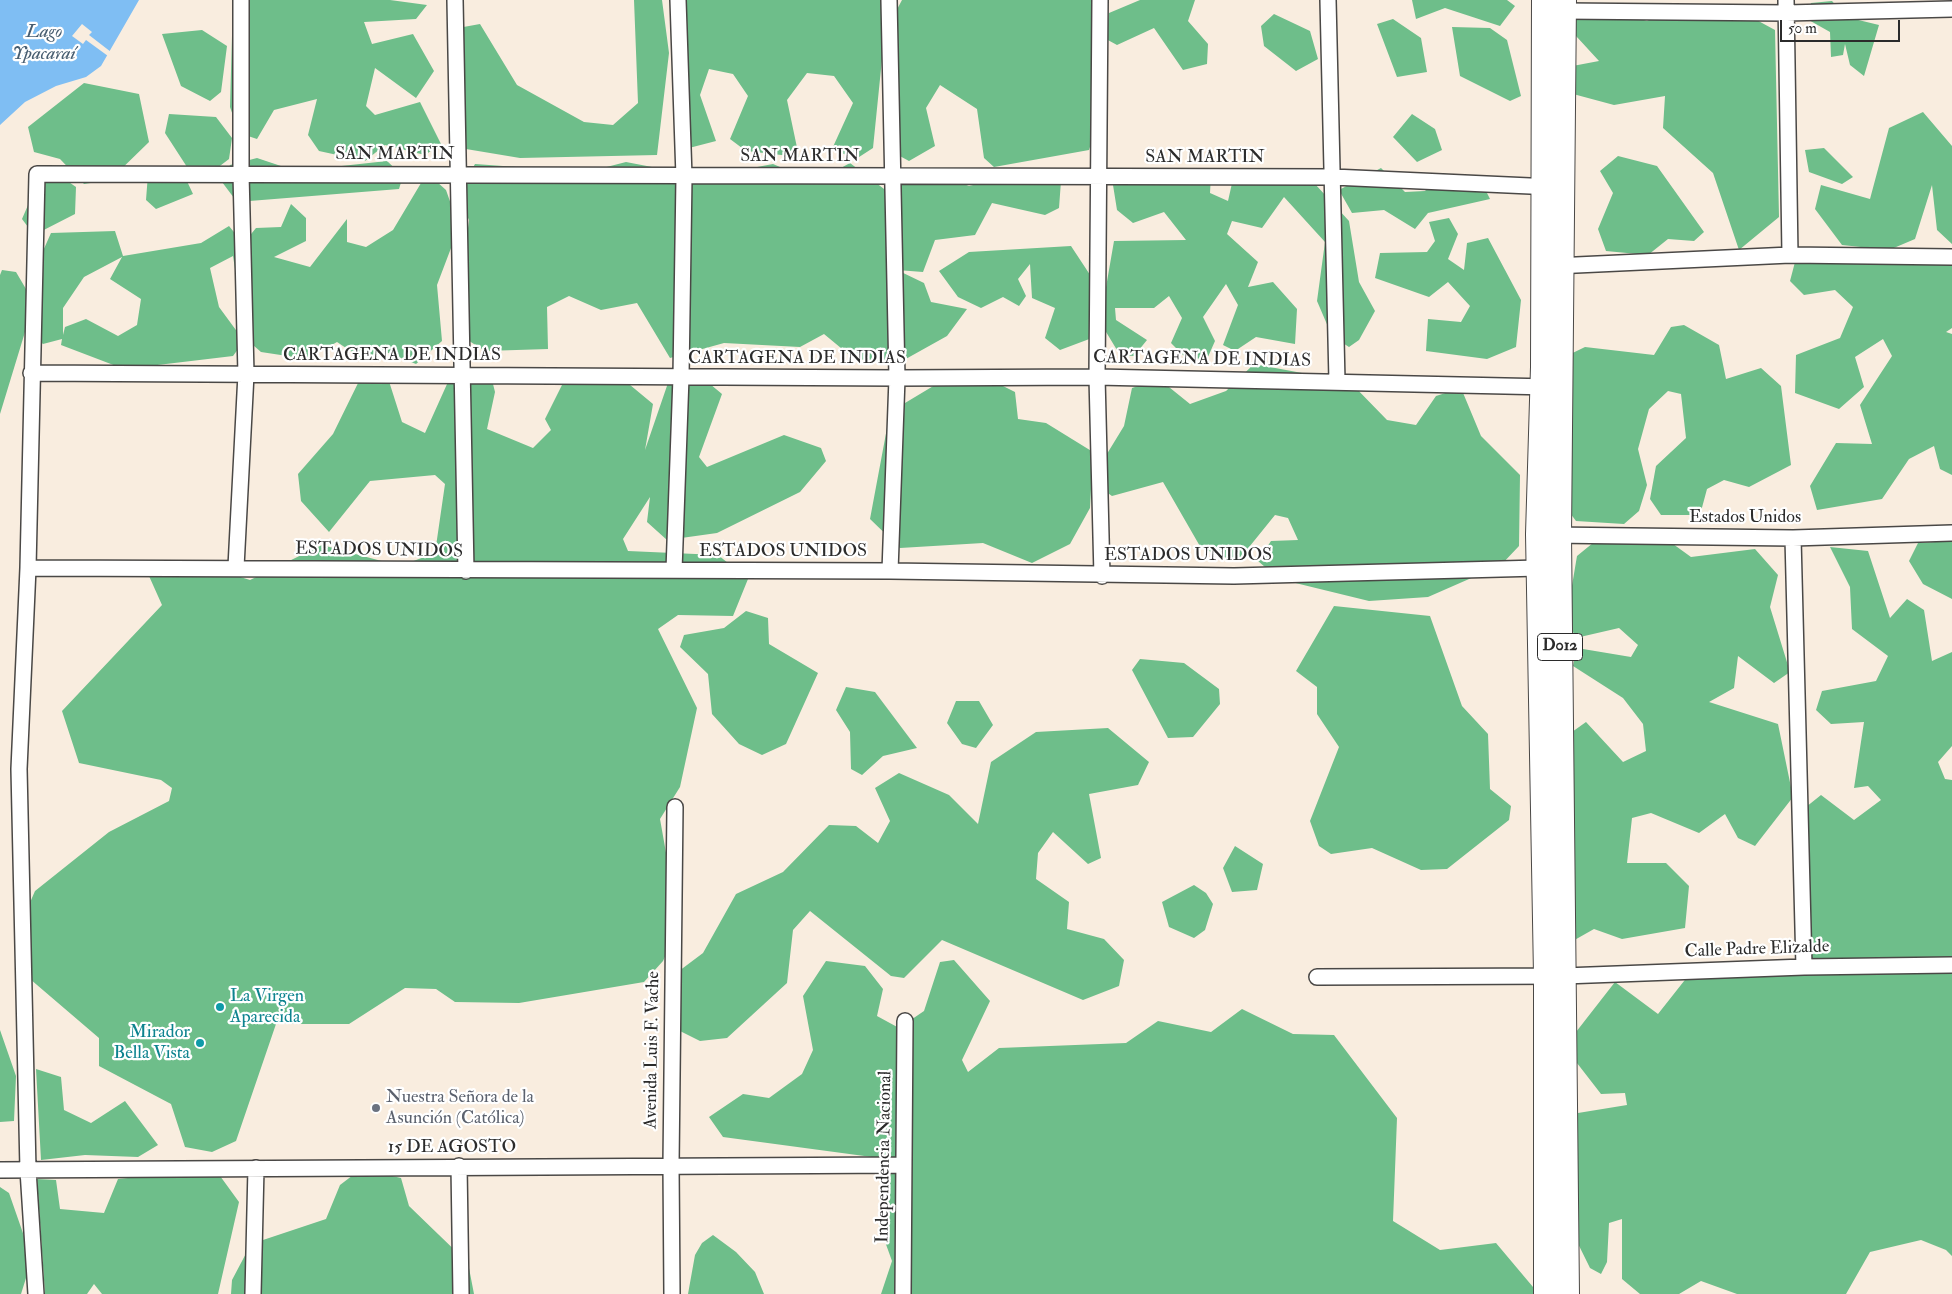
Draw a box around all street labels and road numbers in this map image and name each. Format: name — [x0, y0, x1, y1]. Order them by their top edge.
street label: SAN MARTIN — [335, 144, 455, 166]
street label: SAN MARTIN — [740, 146, 860, 168]
street label: SAN MARTIN — [1145, 147, 1265, 169]
street label: CARTAGENA DE INDIAS — [283, 345, 501, 367]
street label: CARTAGENA DE INDIAS — [1093, 347, 1311, 373]
street label: CARTAGENA DE INDIAS — [688, 348, 906, 370]
street label: Estados Unidos — [1689, 507, 1801, 529]
street label: ESTADOS UNIDOS — [295, 539, 463, 563]
street label: ESTADOS UNIDOS — [699, 541, 867, 563]
street label: ESTADOS UNIDOS — [1104, 545, 1272, 567]
road number: D012 — [1538, 634, 1582, 660]
street label: Calle Padre Elizalde — [1684, 937, 1830, 963]
street label: Avenida Luis F. Vache — [641, 971, 665, 1129]
street label: Independencia Nacional — [873, 1071, 897, 1243]
street label: 15 DE AGOSTO — [388, 1137, 516, 1159]

